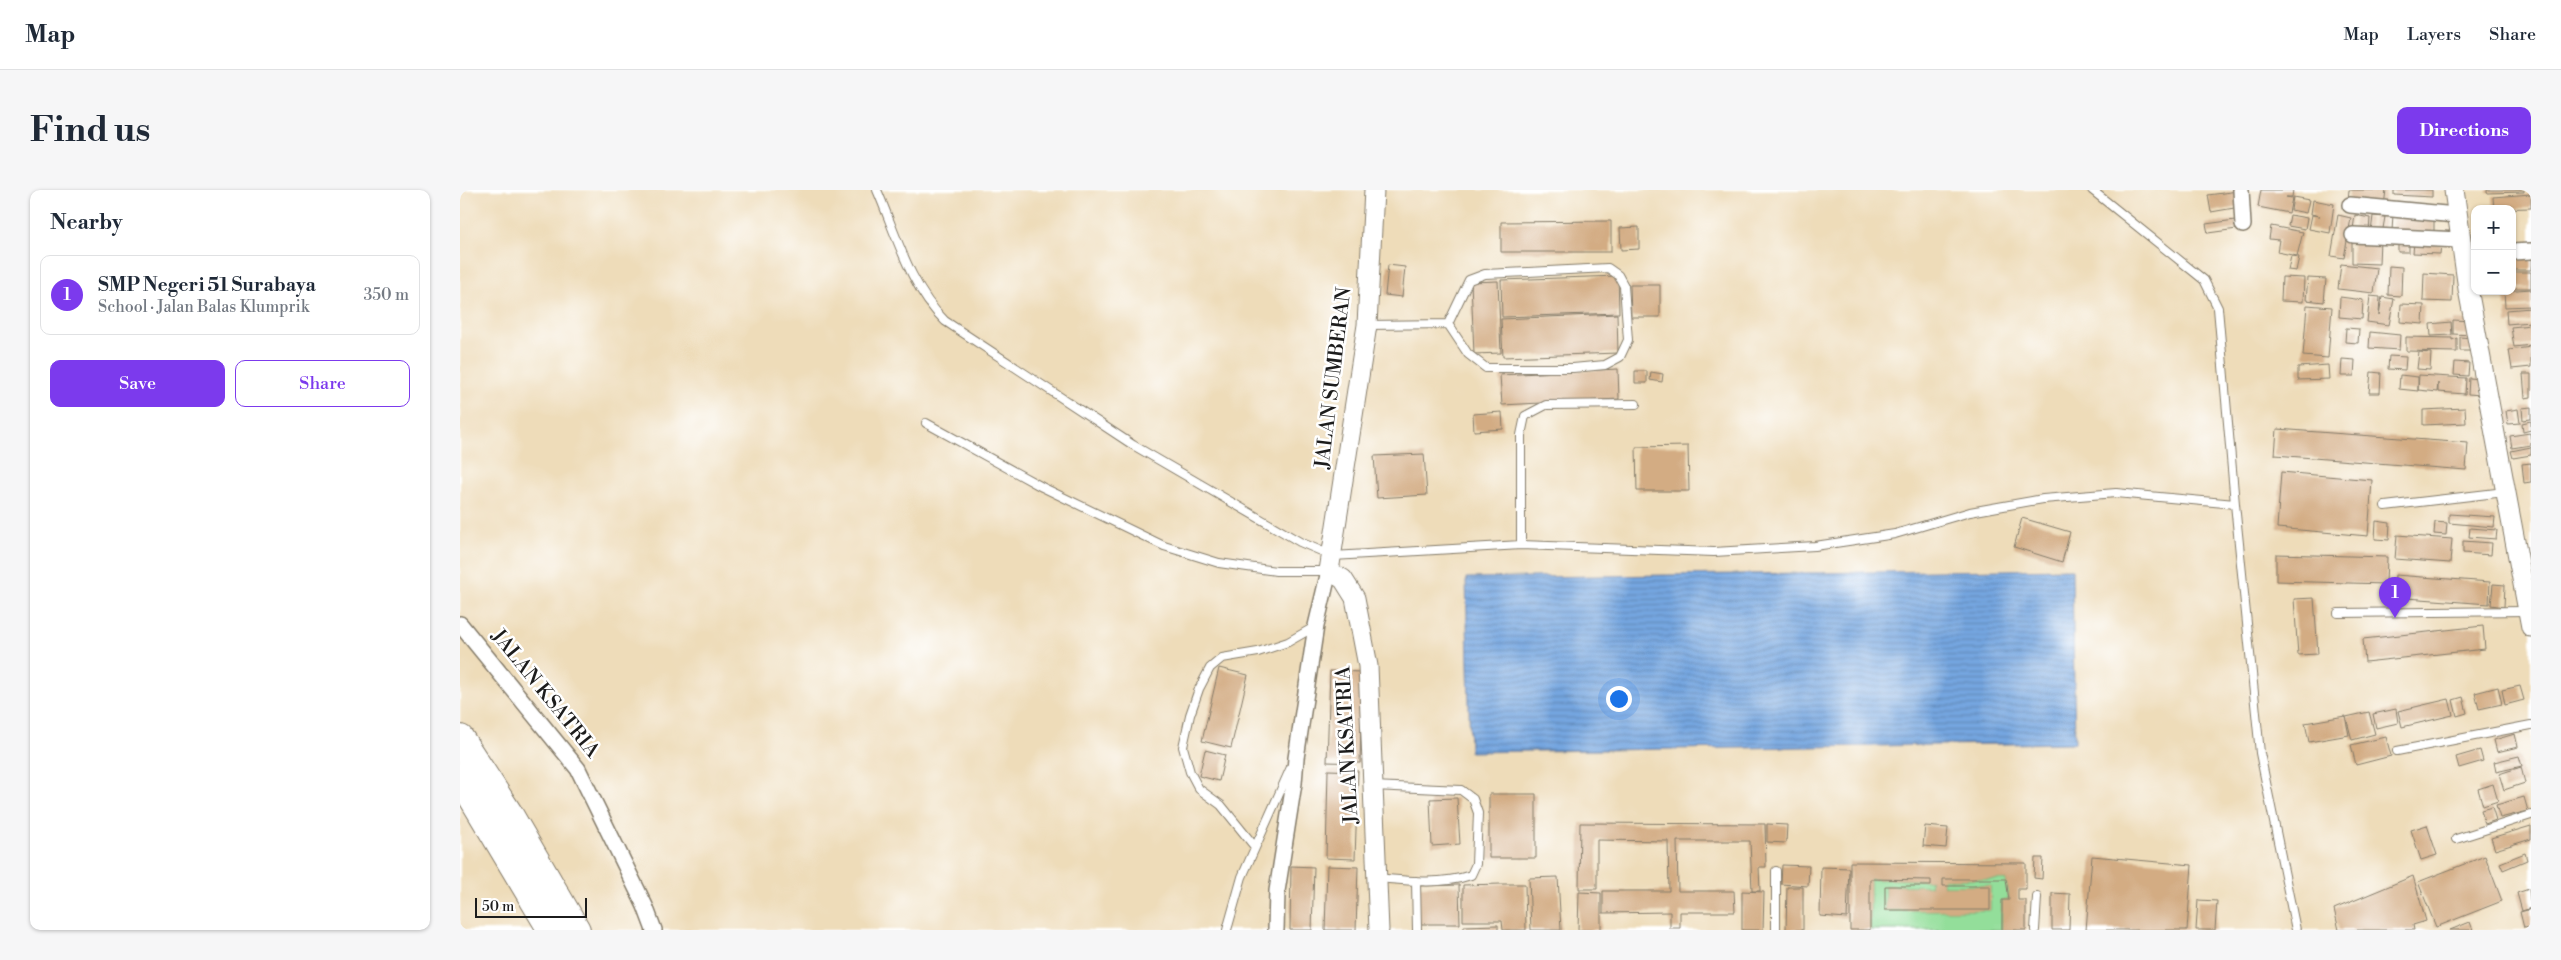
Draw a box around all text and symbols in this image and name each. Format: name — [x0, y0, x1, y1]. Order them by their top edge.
text: Map — [25, 20, 75, 50]
text: Map — [2344, 23, 2379, 46]
text: Layers — [2407, 23, 2461, 46]
text: Share — [2489, 23, 2536, 46]
button: Directions — [2397, 107, 2531, 154]
text: Find us — [30, 109, 150, 152]
map controls — [2471, 205, 2516, 295]
button: + — [2471, 205, 2516, 250]
text: Nearby — [50, 210, 123, 236]
button: − — [2471, 250, 2516, 295]
text: SMP Negeri 51 Surabaya — [98, 273, 316, 297]
text: 1 — [63, 285, 71, 305]
text: 350 m — [363, 285, 409, 305]
street label: JALAN SUMBERAN — [1310, 286, 1358, 471]
text: School · Jalan Balas Klumprik — [98, 297, 309, 317]
button: Save — [50, 360, 225, 407]
button: Share — [235, 360, 410, 407]
pin: 1 — [2379, 577, 2411, 618]
street label: JALAN KSATRIA — [485, 624, 605, 764]
street label: JALAN KSATRIA — [1331, 664, 1365, 825]
your location — [1606, 686, 1632, 712]
scale bar — [475, 895, 588, 918]
text: 50 m — [482, 898, 514, 916]

